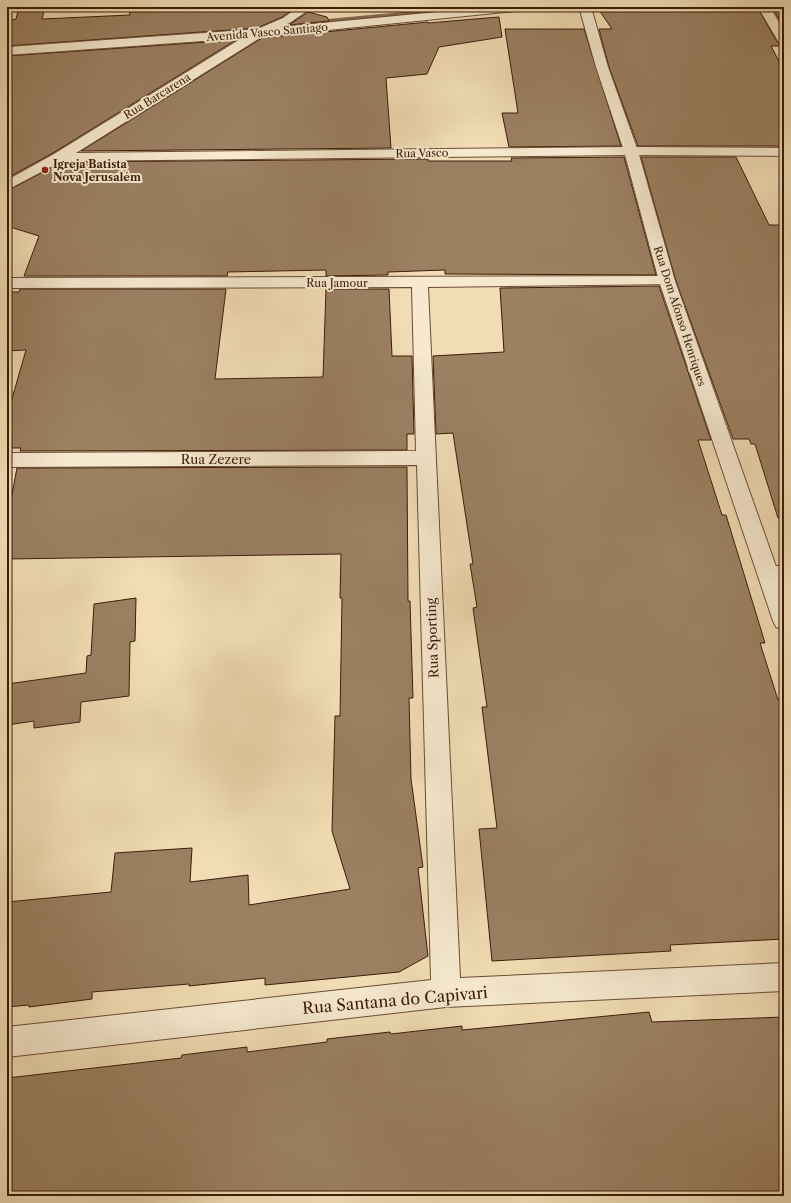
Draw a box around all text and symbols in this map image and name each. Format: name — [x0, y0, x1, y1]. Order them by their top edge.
street label: Avenida Vasco Santiago — [205, 20, 329, 44]
street label: Rua Barcarena — [121, 70, 193, 122]
street label: Rua Vasco — [395, 146, 449, 160]
place label: Igreja Batista Nova Jerusalém — [53, 157, 141, 184]
marker: Igreja Batista Nova Jerusalém — [40, 165, 50, 175]
street label: Rua Dom Afonso Henriques — [651, 244, 709, 388]
street label: Rua Jamour — [306, 276, 368, 290]
street label: Rua Zezere — [181, 451, 251, 467]
street label: Rua Sporting — [423, 597, 441, 678]
street label: Rua Santana do Capivari — [301, 982, 489, 1018]

